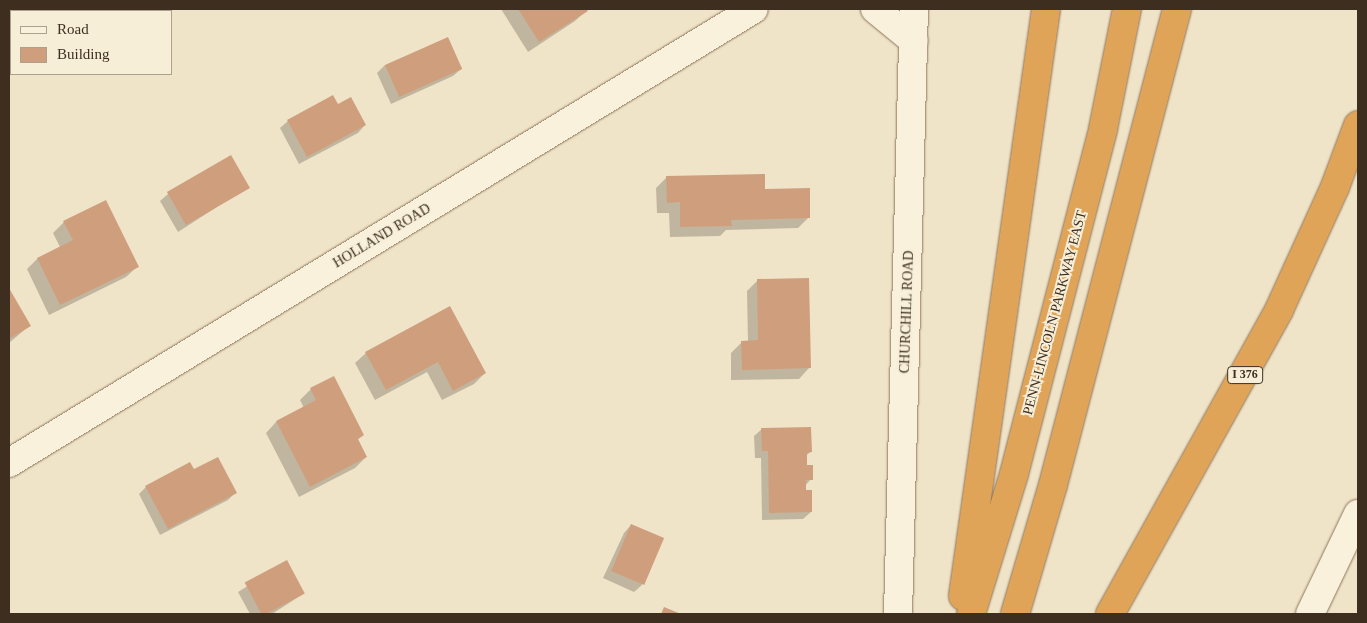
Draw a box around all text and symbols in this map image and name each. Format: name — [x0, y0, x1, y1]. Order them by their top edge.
legend — [10, 10, 172, 75]
text: Road — [57, 21, 89, 37]
text: Building — [57, 46, 110, 62]
street label: HOLLAND ROAD — [330, 200, 434, 272]
street label: PENN-LINCOLN PARKWAY EAST — [1020, 209, 1090, 417]
street label: CHURCHILL ROAD — [896, 250, 918, 374]
road number: I 376 — [1226, 366, 1264, 384]

